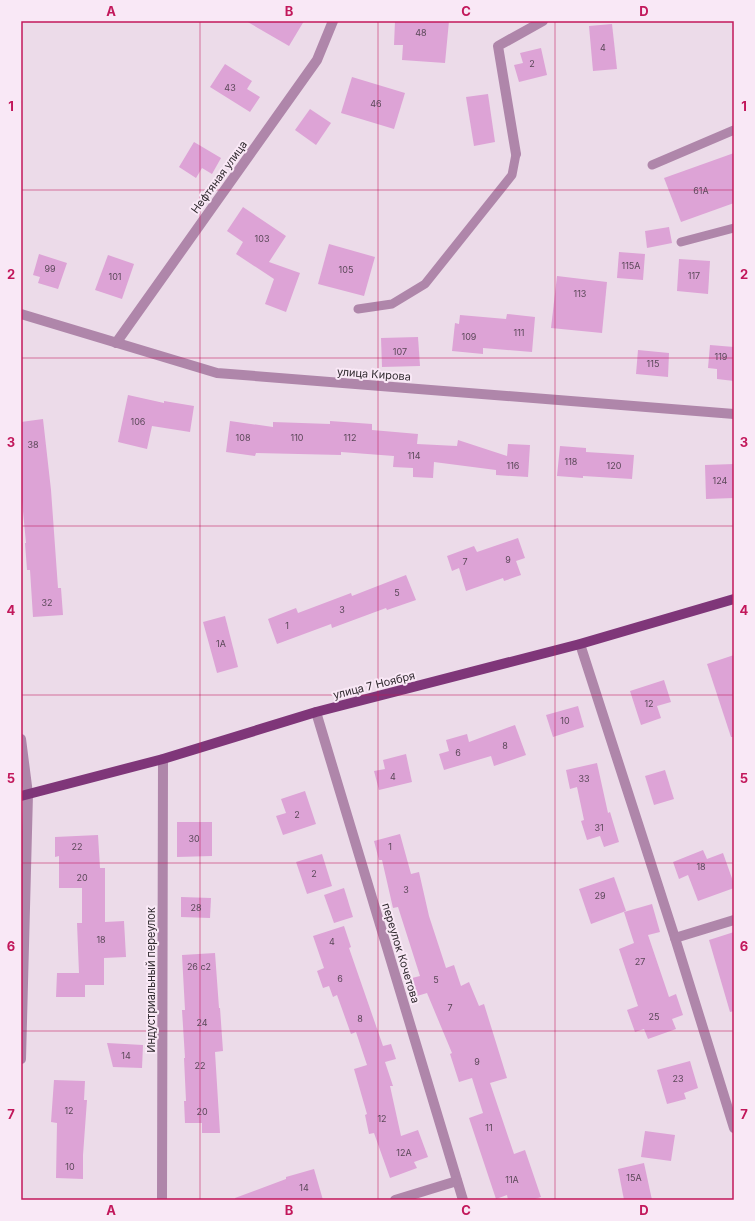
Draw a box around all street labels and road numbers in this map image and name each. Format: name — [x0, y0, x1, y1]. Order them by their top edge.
street label: Нефтяная улица — [188, 138, 250, 216]
street label: улица Кирова — [337, 364, 411, 384]
street label: улица 7 Ноября — [332, 668, 416, 702]
street label: переулок Кочетова — [379, 901, 423, 1005]
street label: Индустриальный переулок — [144, 907, 158, 1053]

